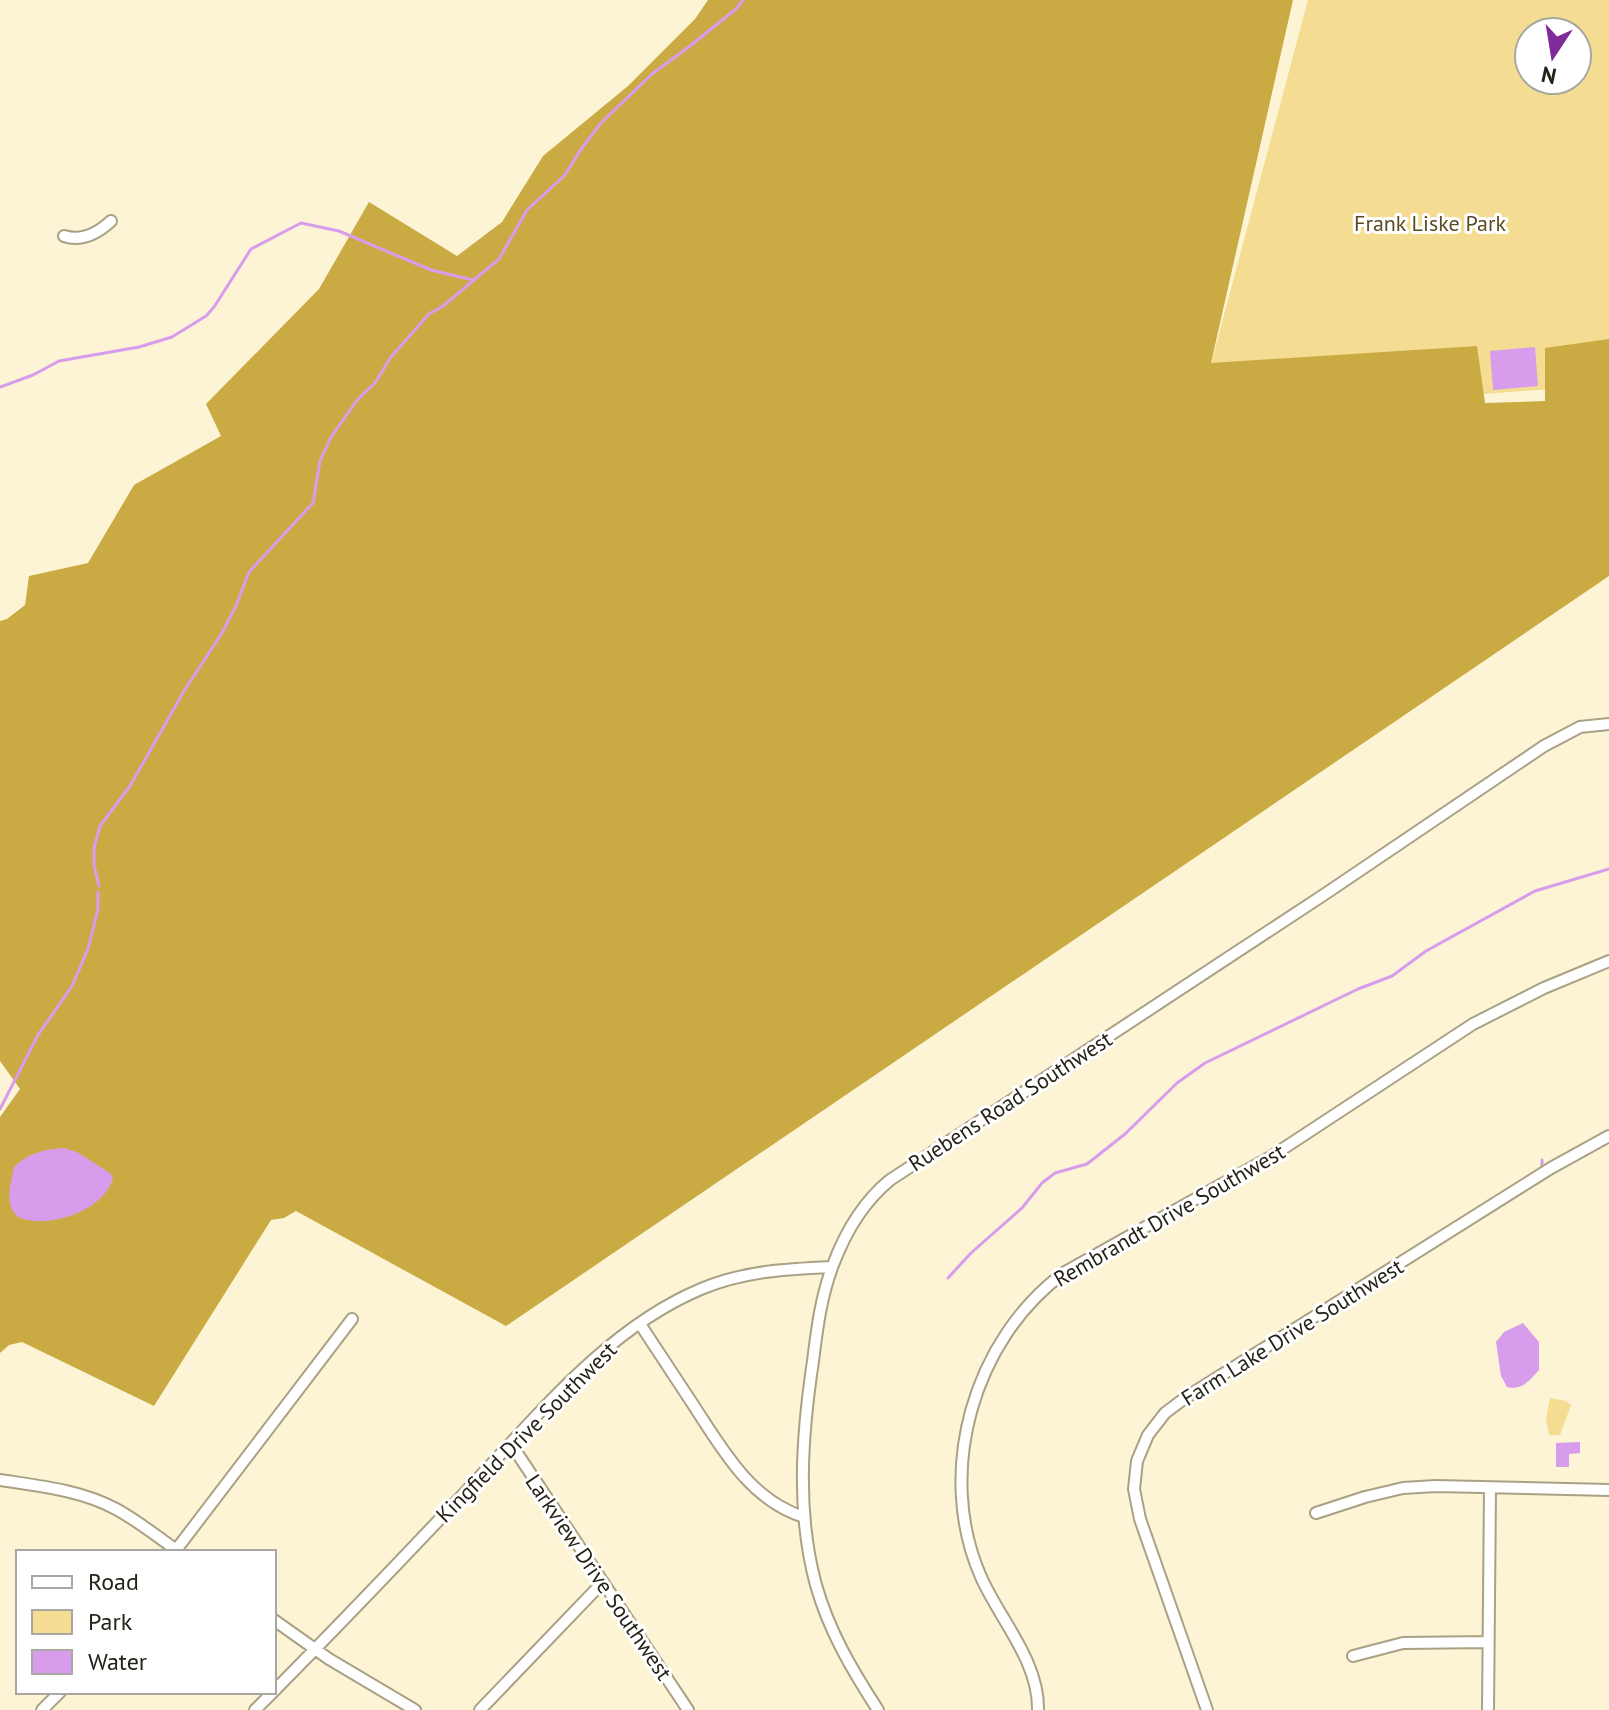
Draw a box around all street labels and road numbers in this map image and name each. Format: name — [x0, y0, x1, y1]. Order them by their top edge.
street label: Ruebens Road Southwest — [903, 1024, 1118, 1177]
street label: Rembrandt Drive Southwest — [1048, 1137, 1290, 1293]
street label: Farm Lake Drive Southwest — [1176, 1252, 1409, 1412]
street label: Kingfield Drive Southwest — [430, 1335, 623, 1528]
street label: Larkview Drive Southwest — [520, 1469, 679, 1686]

